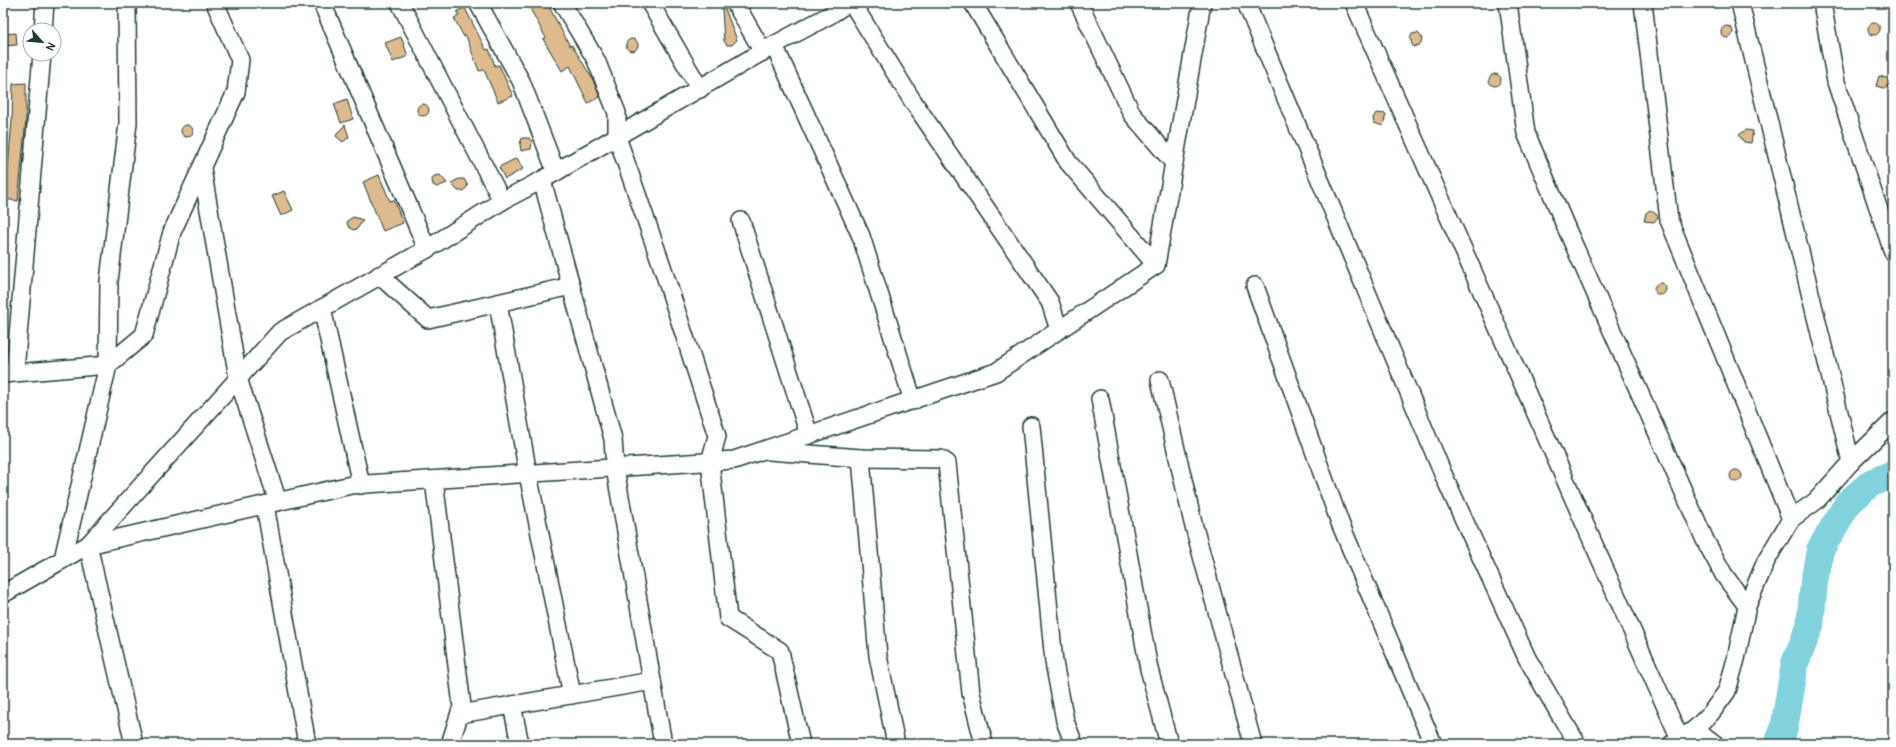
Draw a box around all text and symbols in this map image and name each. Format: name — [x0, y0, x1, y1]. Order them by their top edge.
north arrow — [22, 22, 62, 62]
text: N — [43, 40, 58, 53]

